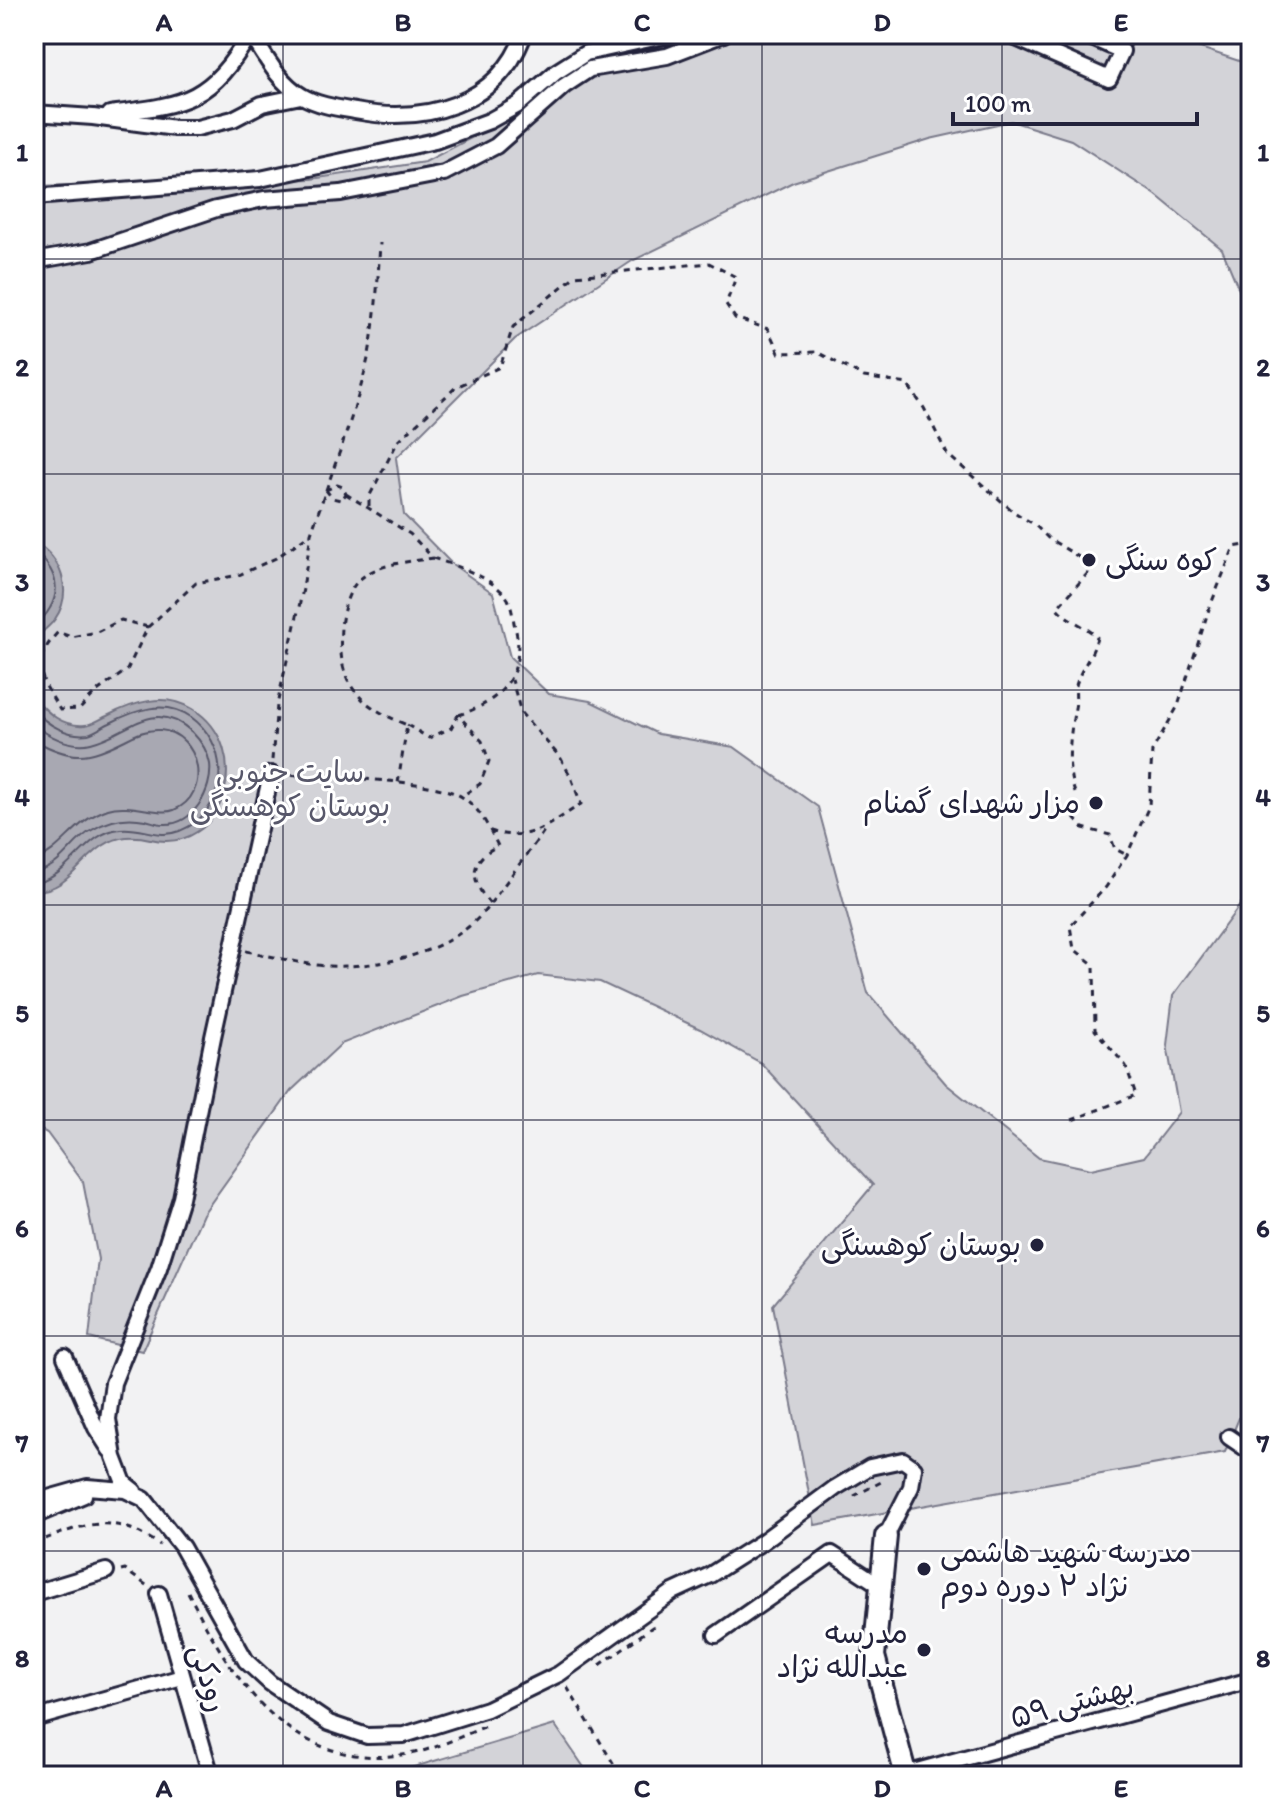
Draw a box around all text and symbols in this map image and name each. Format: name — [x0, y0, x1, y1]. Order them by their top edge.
text: A — [155, 6, 173, 38]
text: B — [395, 6, 412, 38]
text: C — [634, 6, 651, 38]
text: D — [873, 6, 891, 38]
text: E — [1114, 6, 1128, 38]
scale bar — [953, 76, 1197, 126]
text: 100 m — [965, 89, 1031, 118]
text: 1 — [16, 136, 28, 168]
text: 1 — [1257, 136, 1269, 168]
text: 2 — [15, 351, 29, 383]
text: 2 — [1256, 351, 1270, 383]
place label: کوه سنگی — [1105, 541, 1217, 579]
marker: کوه سنگی — [1080, 551, 1098, 569]
text: 3 — [15, 566, 29, 598]
text: 3 — [1256, 566, 1270, 598]
park label: سایت جنوبی بوستان کوهسنگی — [190, 753, 390, 825]
text: 4 — [14, 781, 30, 813]
text: 4 — [1255, 781, 1271, 813]
place label: مزار شهدای گمنام — [863, 784, 1080, 826]
marker: مزار شهدای گمنام — [1087, 794, 1105, 812]
text: 5 — [15, 997, 29, 1029]
text: 5 — [1256, 997, 1270, 1029]
text: 6 — [15, 1212, 29, 1244]
text: 6 — [1256, 1212, 1270, 1244]
place label: بوستان کوهسنگی — [821, 1226, 1021, 1264]
marker: بوستان کوهسنگی — [1028, 1236, 1046, 1254]
text: 7 — [15, 1427, 29, 1459]
text: 7 — [1256, 1427, 1270, 1459]
place label: مدرسه شهید هاشمی نژاد ۲ دوره دوم — [940, 1533, 1191, 1609]
marker: مدرسه شهید هاشمی نژاد ۲ دوره دوم — [915, 1560, 933, 1578]
place label: مدرسه عبدالله نژاد — [777, 1614, 908, 1685]
street label: رودکی — [181, 1640, 237, 1716]
marker: مدرسه عبدالله نژاد — [915, 1641, 933, 1659]
text: 8 — [15, 1642, 29, 1674]
text: 8 — [1256, 1642, 1270, 1674]
street label: بهشتی ۵۹ — [1006, 1667, 1138, 1737]
text: A — [155, 1772, 173, 1804]
text: B — [395, 1772, 412, 1804]
text: C — [634, 1772, 651, 1804]
text: D — [873, 1772, 891, 1804]
text: E — [1114, 1772, 1128, 1804]

